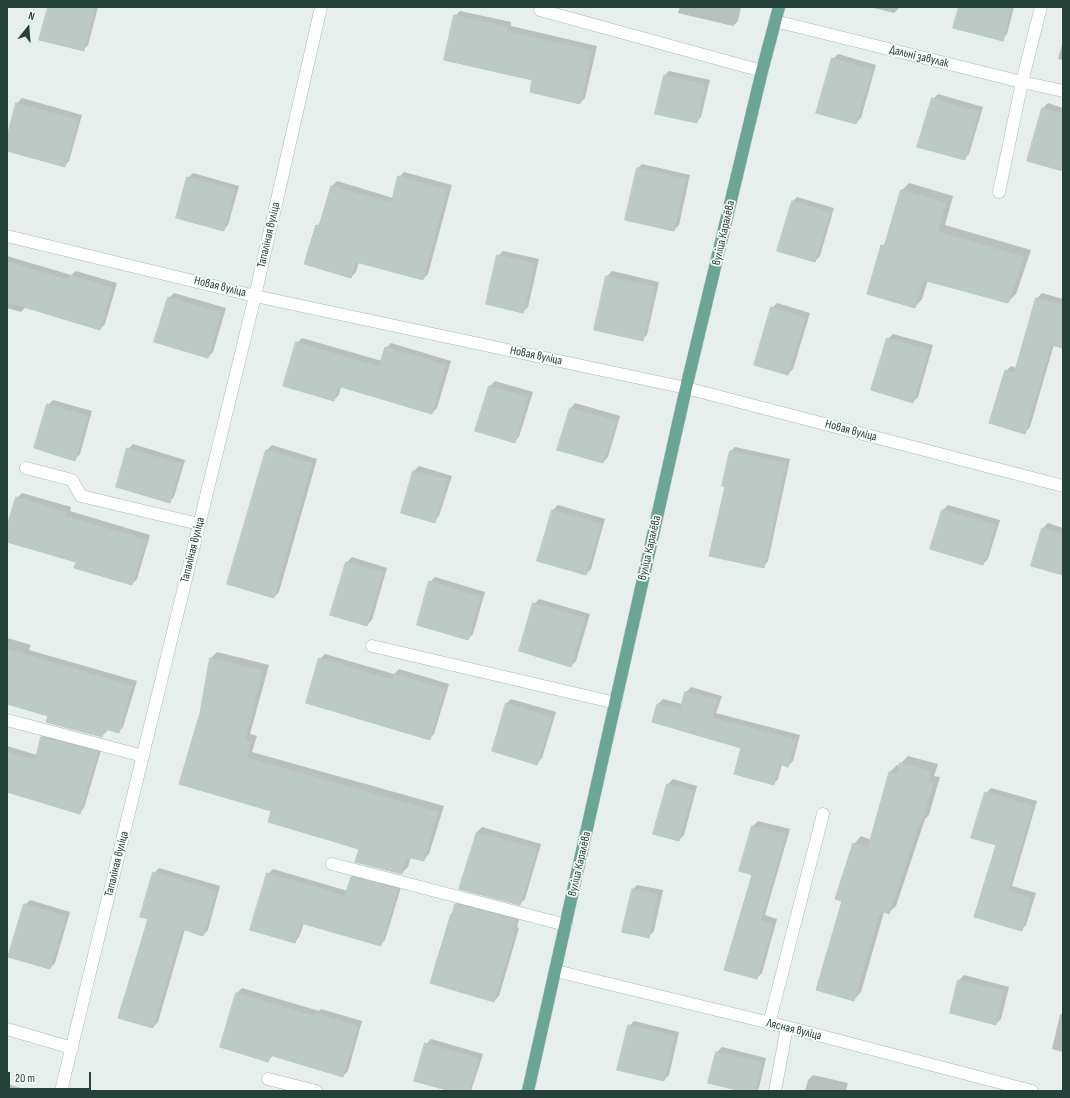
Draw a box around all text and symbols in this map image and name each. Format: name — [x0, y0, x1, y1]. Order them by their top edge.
north arrow — [8, 8, 48, 48]
text: N — [27, 9, 36, 23]
street label: Дальні завулак — [888, 43, 950, 71]
street label: вуліца Каралёва — [710, 199, 738, 267]
street label: Тапаліная вуліца — [254, 201, 284, 269]
street label: Новая вуліца — [193, 274, 247, 300]
street label: Новая вуліца — [509, 343, 563, 369]
street label: Новая вуліца — [824, 417, 878, 445]
street label: вуліца Каралёва — [636, 514, 664, 582]
street label: Тапаліная вуліца — [178, 516, 208, 584]
street label: Тапаліная вуліца — [102, 830, 132, 898]
street label: вуліца Каралёва — [566, 830, 594, 898]
street label: Лясная вуліца — [765, 1016, 823, 1044]
scale bar — [10, 1064, 93, 1090]
text: 20 m — [15, 1071, 35, 1086]

